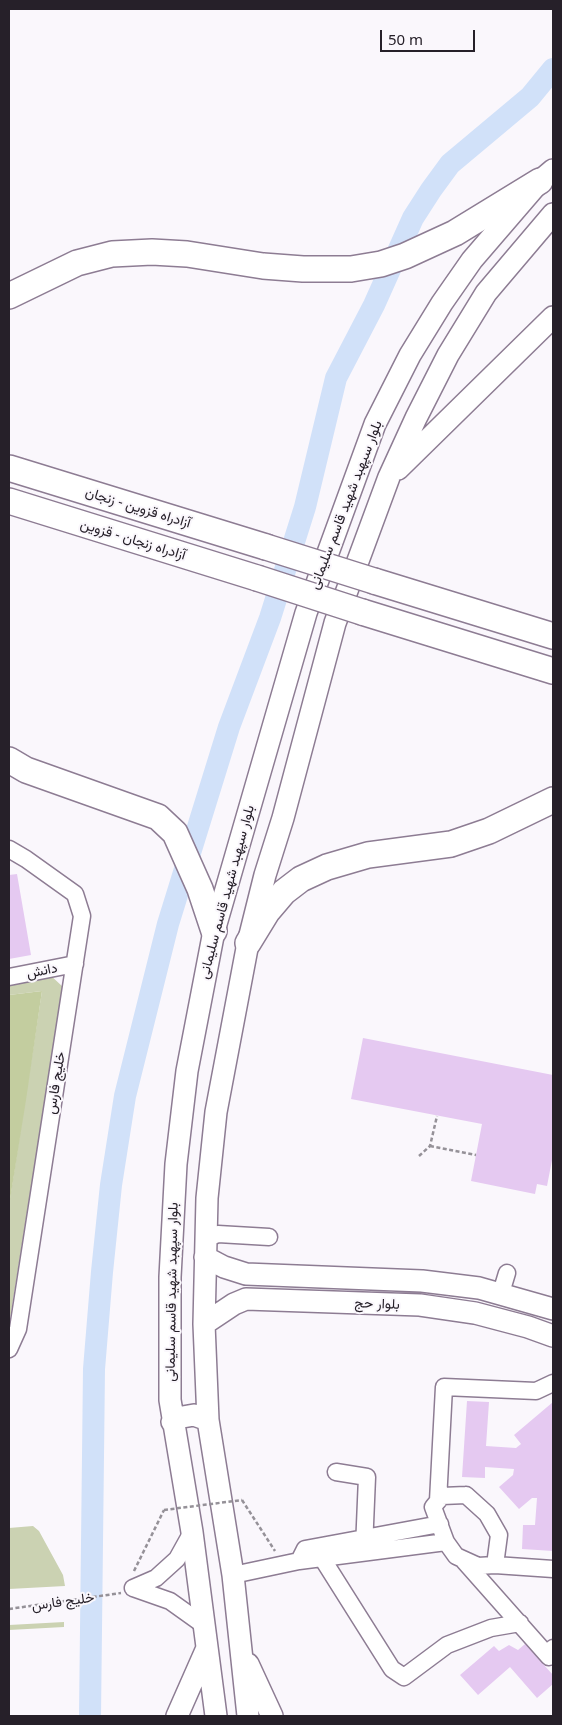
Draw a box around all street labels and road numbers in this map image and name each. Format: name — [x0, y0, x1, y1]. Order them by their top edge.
street label: بلوار سپهبد شهید قاسم سلیمانی — [306, 418, 386, 592]
street label: آزادراه قزوین - زنجان — [83, 484, 193, 532]
street label: آزادراه زنجان - قزوین — [78, 516, 188, 564]
street label: بلوار سپهبد شهید قاسم سلیمانی — [196, 803, 258, 981]
street label: دانش — [25, 960, 59, 982]
street label: خلیج فارس — [43, 1050, 69, 1116]
street label: بلوار سپهبد شهید قاسم سلیمانی — [162, 1202, 182, 1382]
street label: بلوار حج — [354, 1295, 400, 1313]
street label: خلیج فارس — [31, 1589, 95, 1615]

